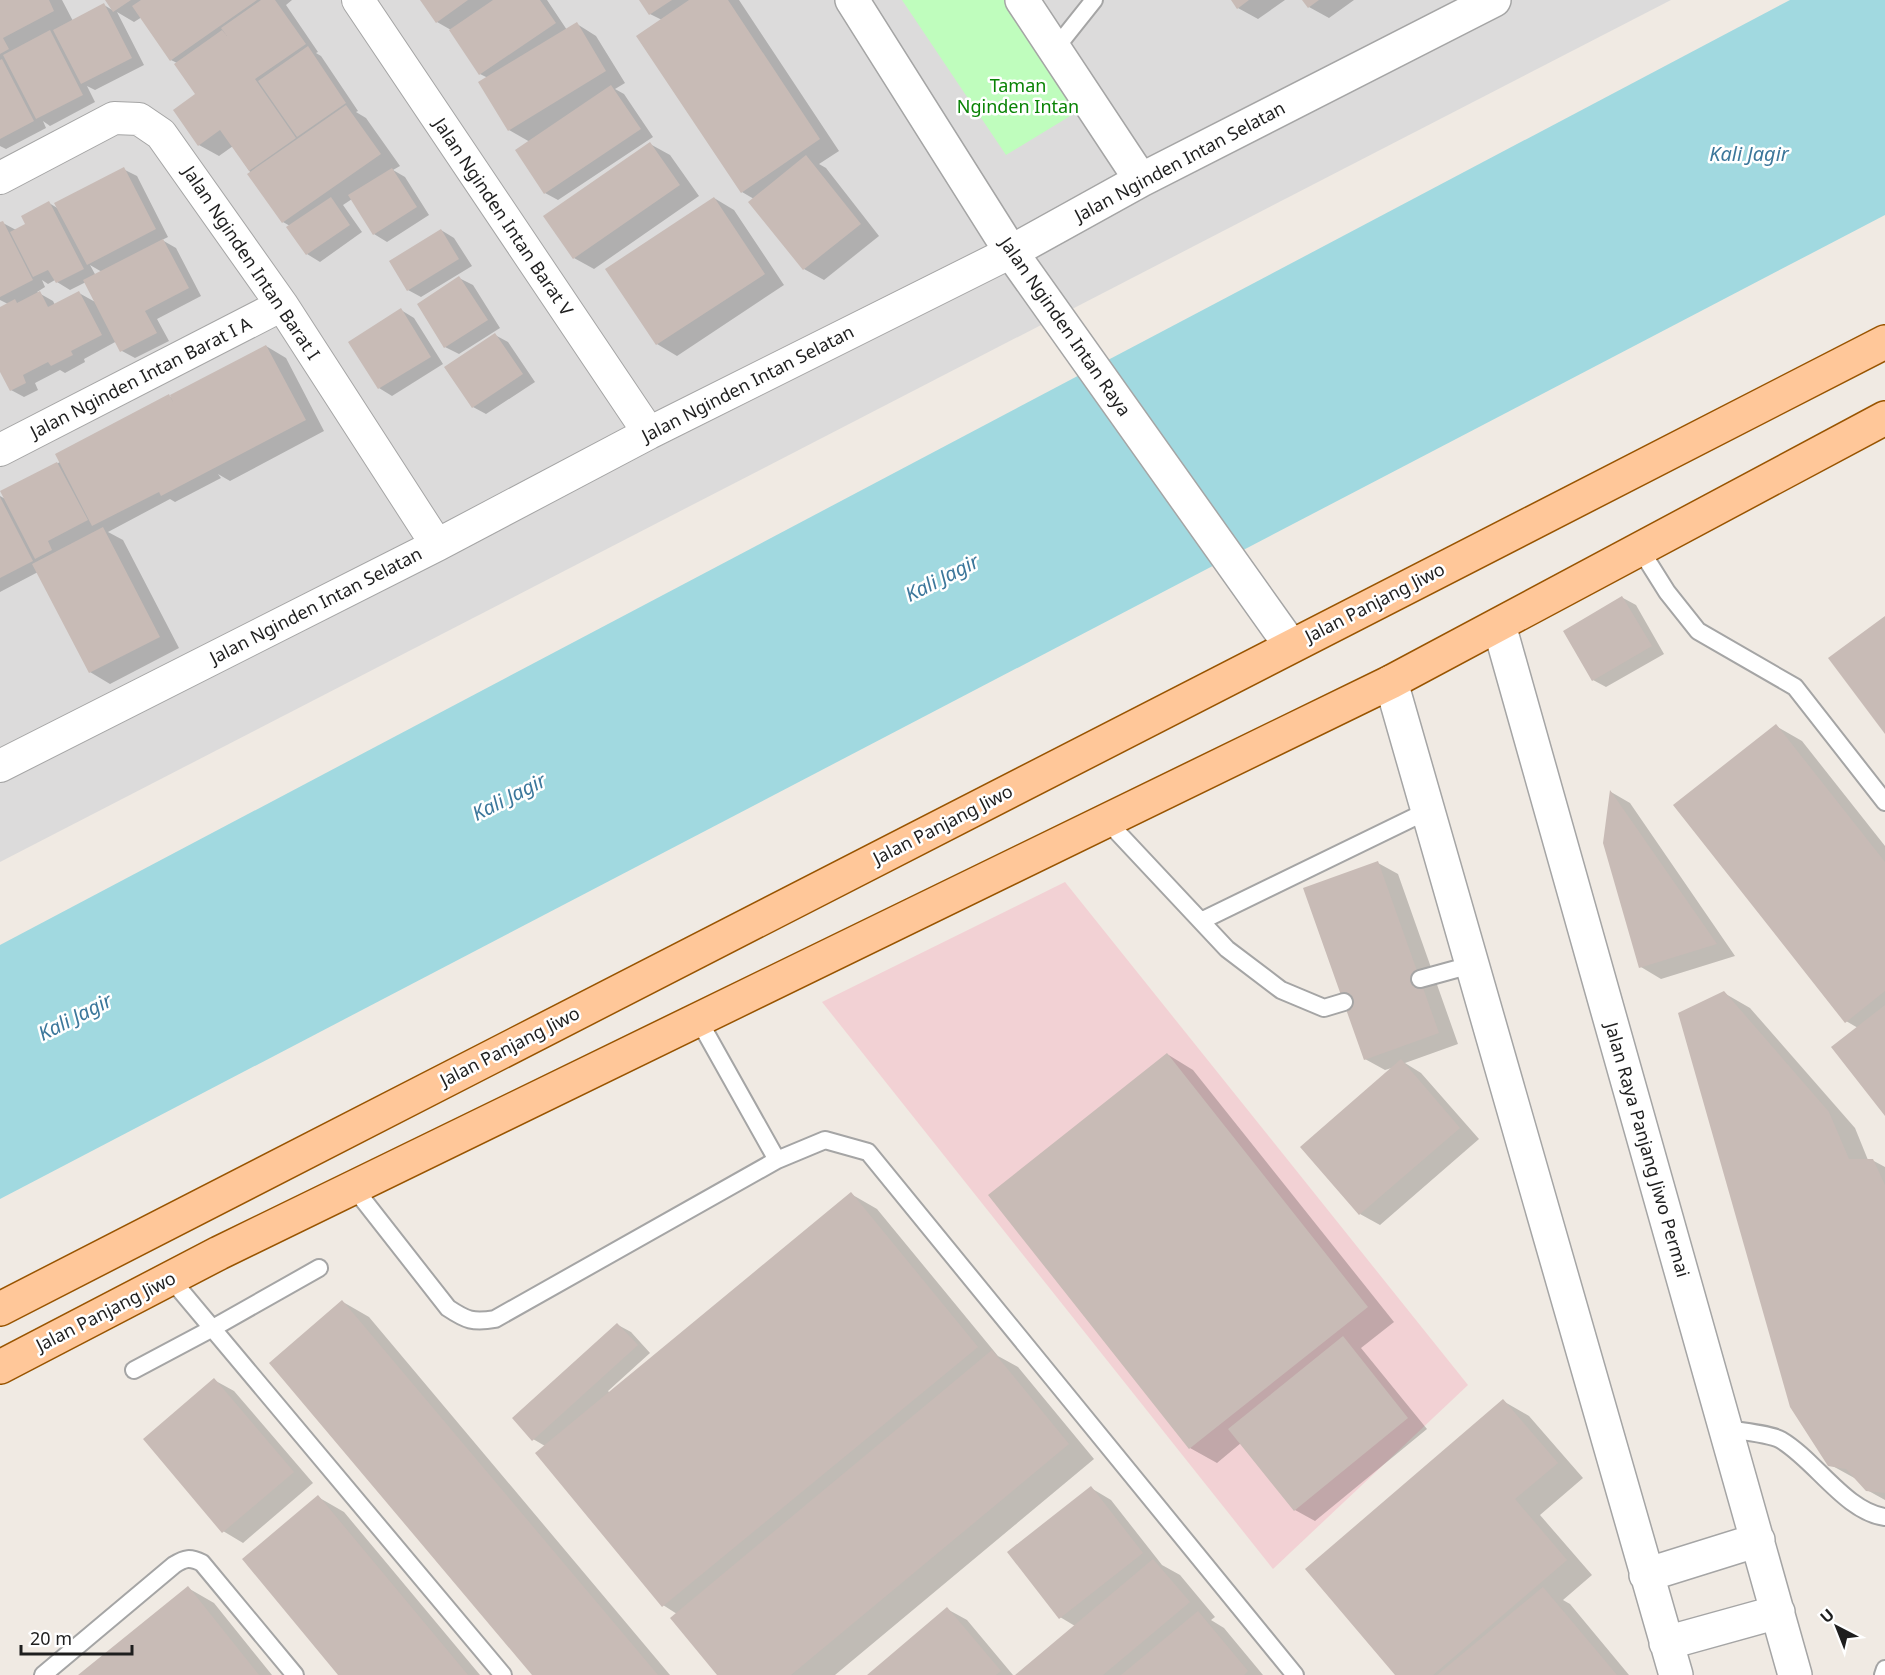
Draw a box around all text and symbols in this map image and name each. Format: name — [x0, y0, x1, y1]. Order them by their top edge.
park label: Taman Nginden Intan — [957, 73, 1079, 118]
street label: Jalan Nginden Intan Selatan — [1068, 95, 1289, 228]
street label: Jalan Nginden Intan Barat V — [427, 111, 579, 320]
water label: Kali Jagir — [1709, 140, 1790, 167]
street label: Jalan Nginden Intan Barat I — [177, 159, 326, 364]
street label: Jalan Nginden Intan Raya — [994, 231, 1137, 421]
street label: Jalan Nginden Intan Barat I A — [24, 311, 256, 444]
street label: Jalan Nginden Intan Selatan — [636, 319, 858, 448]
street label: Jalan Nginden Intan Selatan — [204, 541, 426, 670]
water label: Kali Jagir — [900, 547, 984, 608]
street label: Jalan Panjang Jiwo — [1299, 556, 1449, 649]
water label: Kali Jagir — [467, 766, 551, 827]
street label: Jalan Panjang Jiwo — [867, 778, 1017, 871]
water label: Kali Jagir — [33, 986, 117, 1047]
street label: Jalan Panjang Jiwo — [434, 1000, 584, 1093]
street label: Jalan Raya Panjang Jiwo Permai — [1600, 1018, 1696, 1280]
street label: Jalan Panjang Jiwo — [30, 1265, 180, 1358]
north arrow — [1807, 1597, 1867, 1657]
text: U — [1815, 1604, 1839, 1628]
scale bar — [21, 1618, 132, 1656]
text: 20 m — [30, 1626, 72, 1650]

